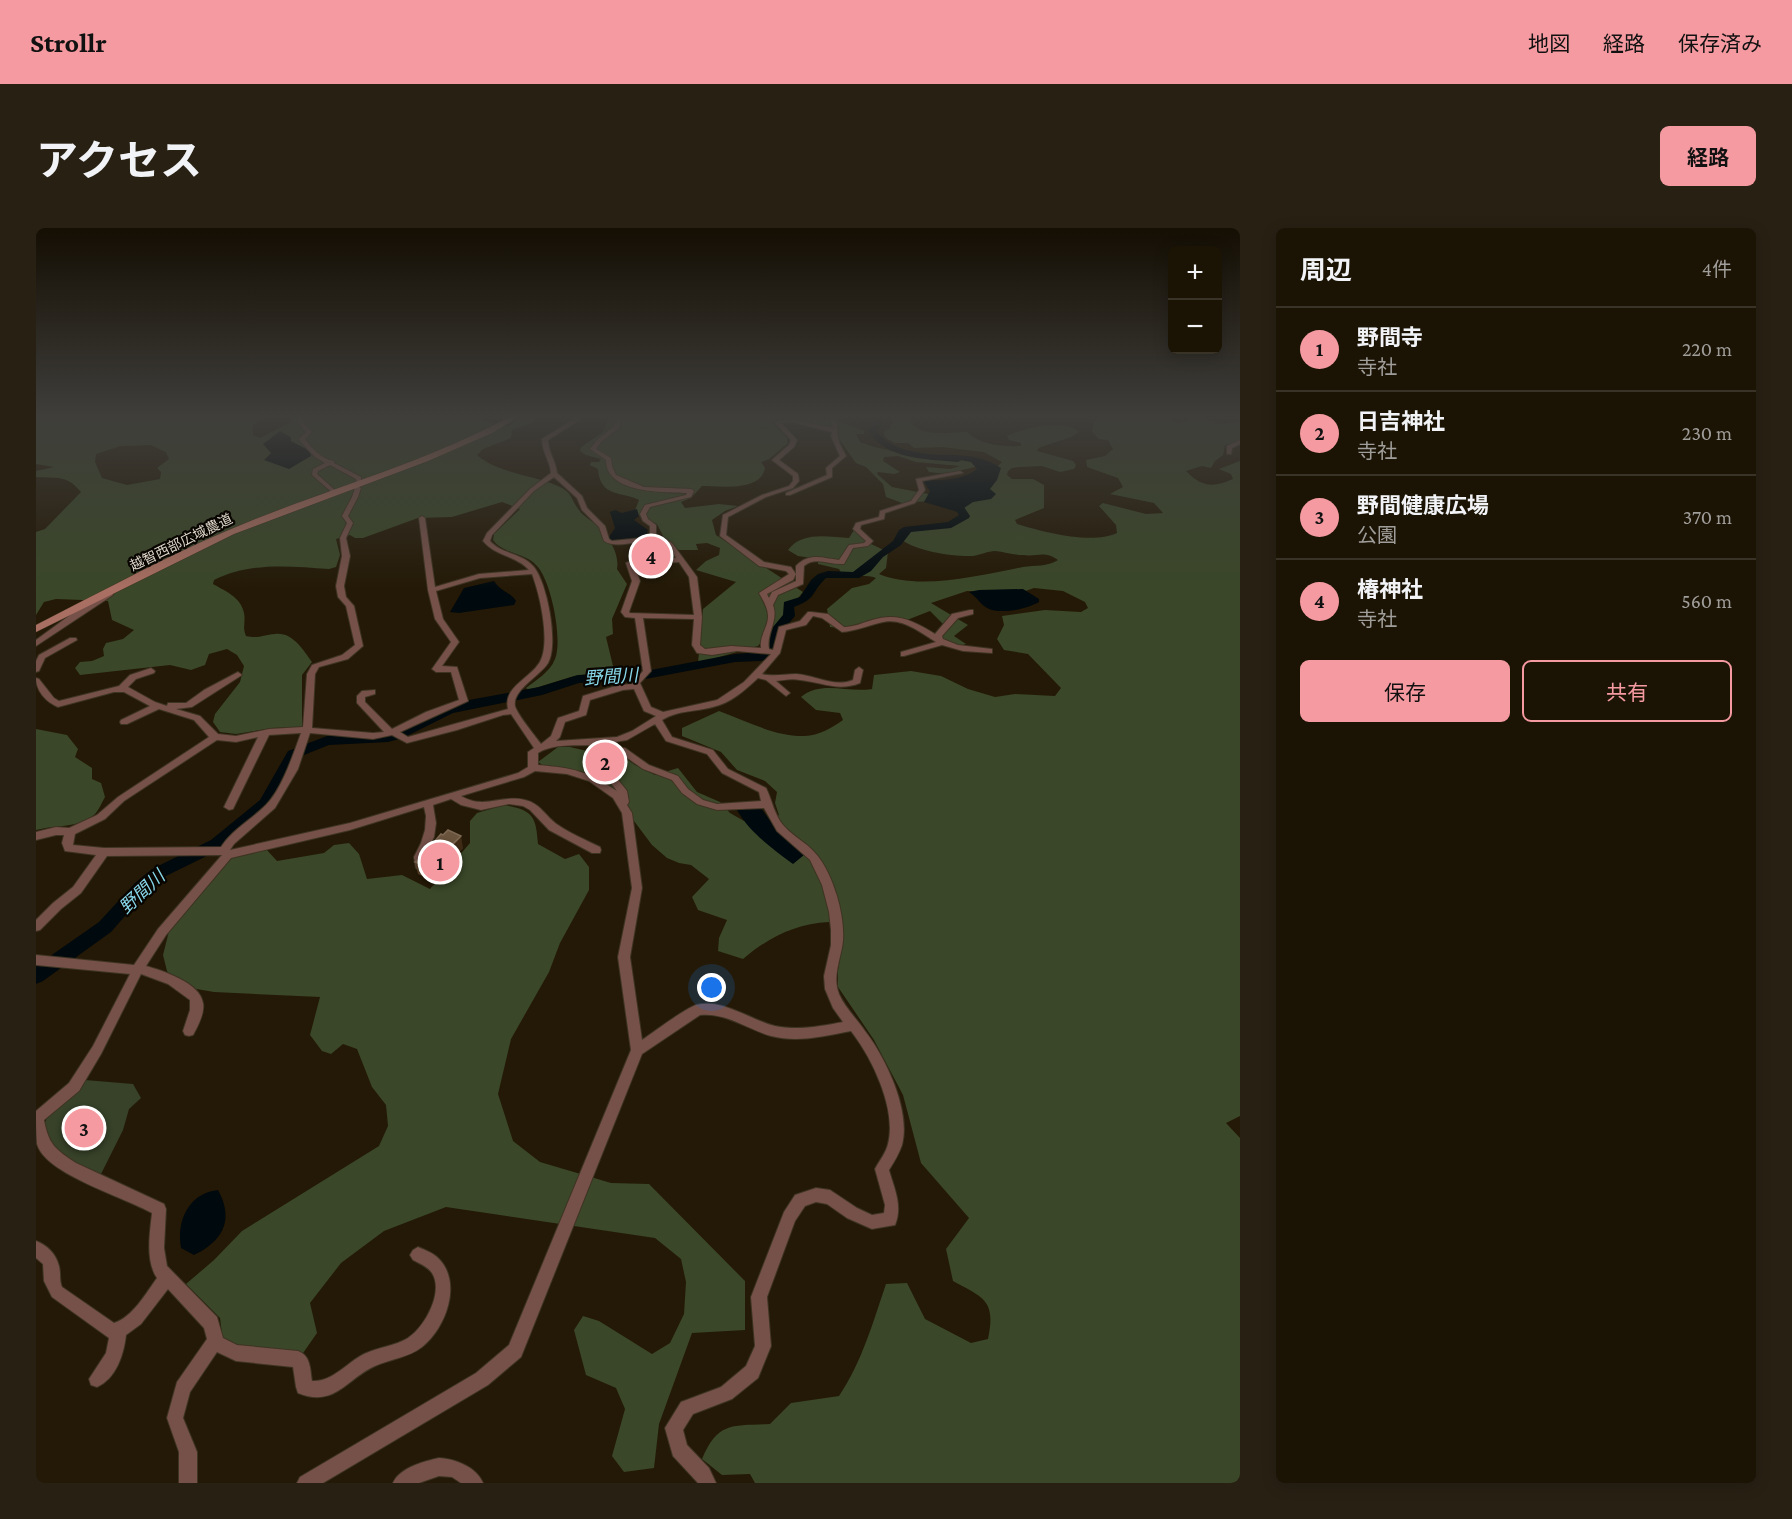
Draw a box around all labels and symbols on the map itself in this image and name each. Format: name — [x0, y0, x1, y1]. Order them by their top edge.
street label: 越智西部広域農道 — [127, 510, 235, 574]
pin: 4 — [632, 534, 670, 578]
water label: 野間川 — [583, 665, 641, 689]
pin: 2 — [586, 740, 624, 784]
pin: 1 — [420, 840, 460, 884]
water label: 野間川 — [115, 865, 170, 918]
your location — [697, 973, 726, 1002]
pin: 3 — [64, 1106, 104, 1150]

